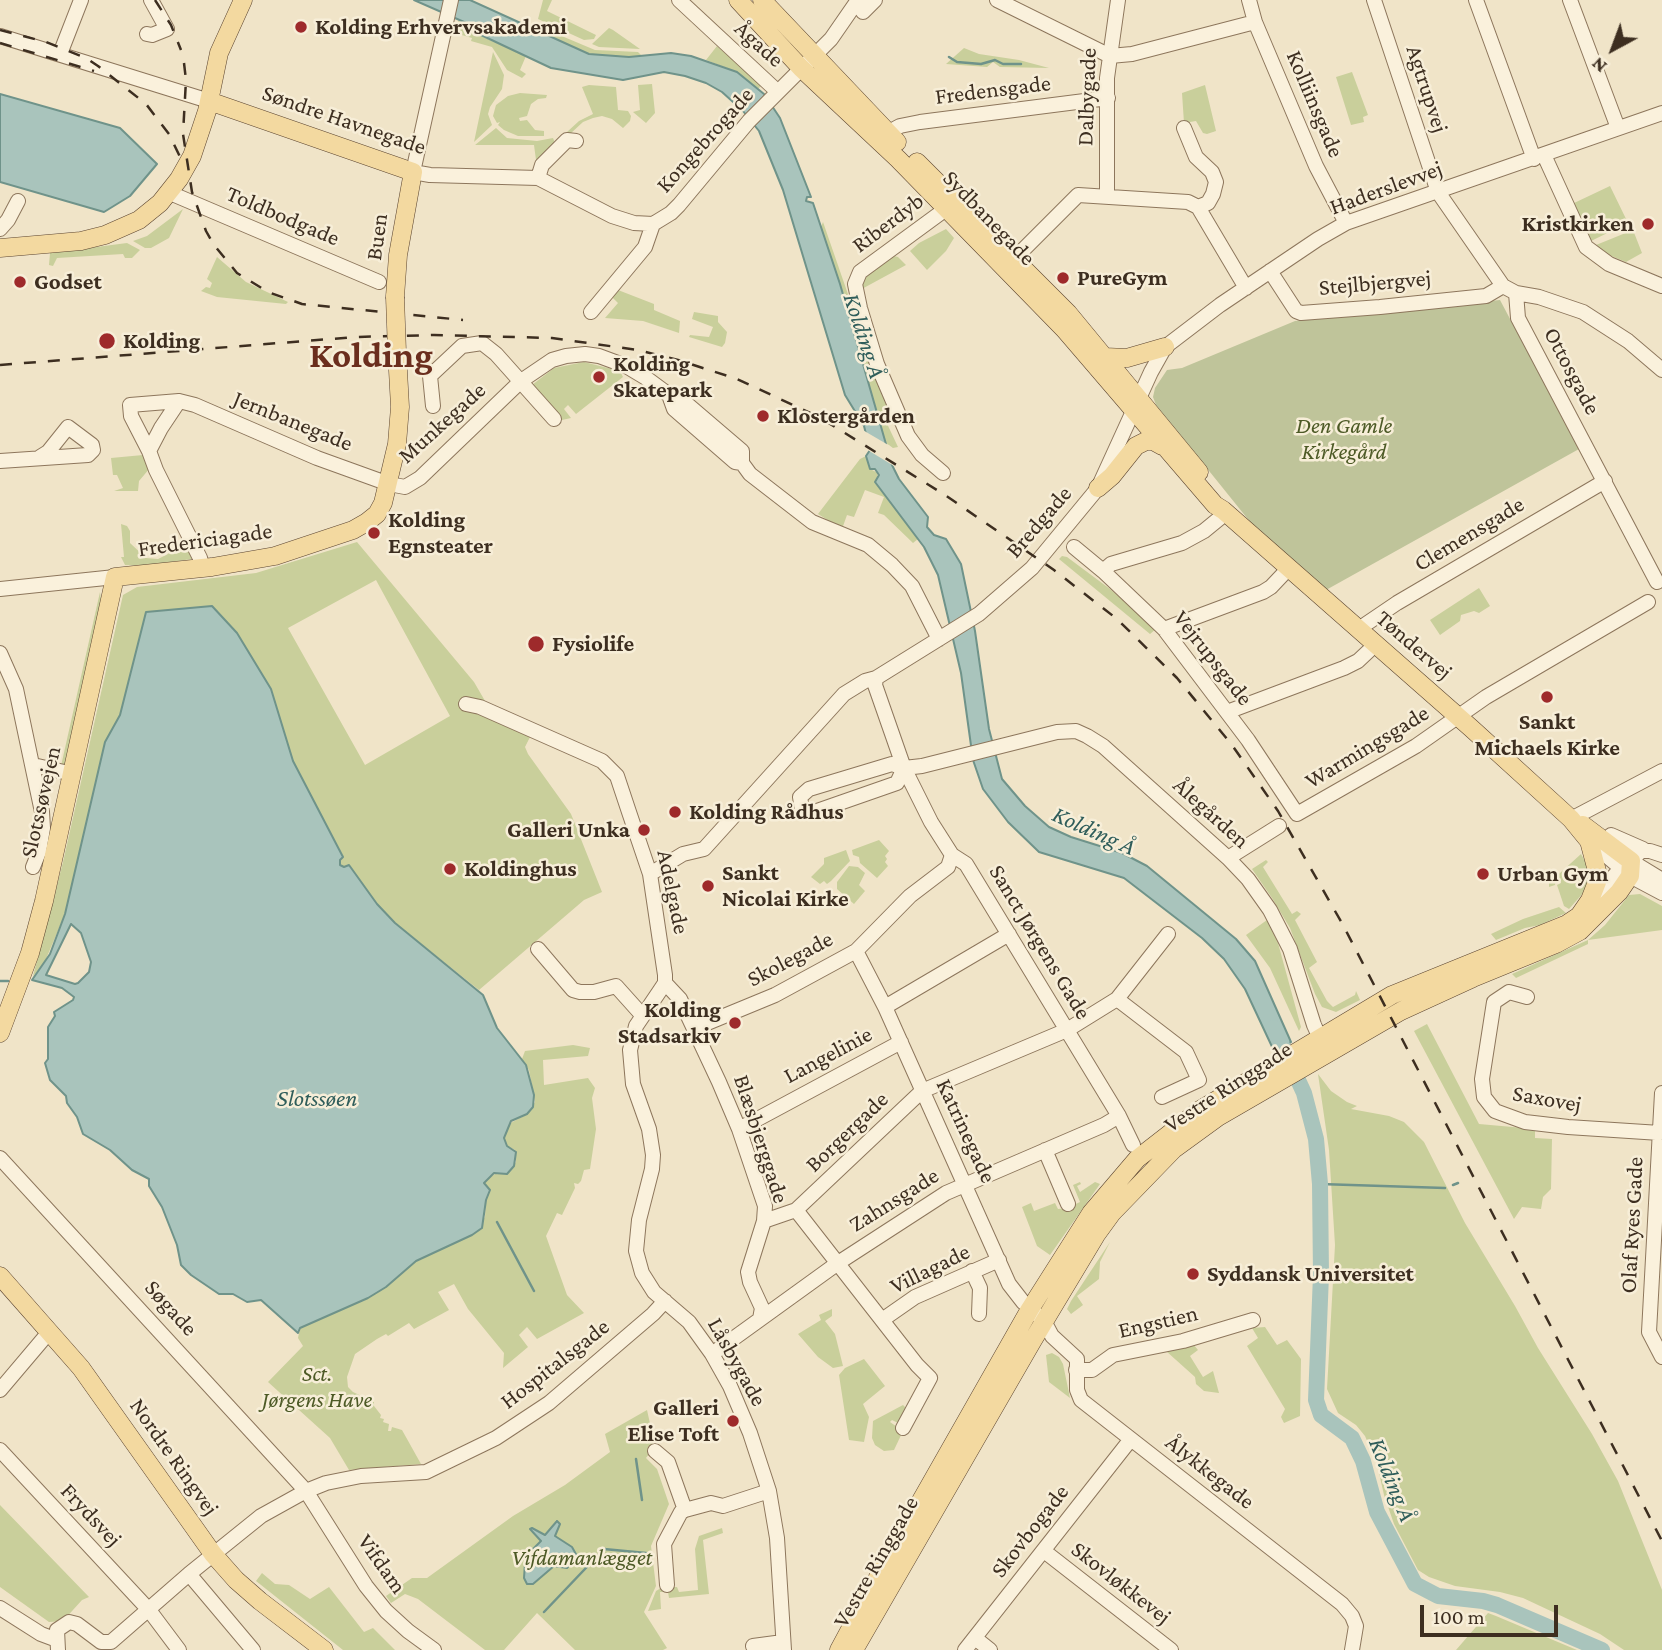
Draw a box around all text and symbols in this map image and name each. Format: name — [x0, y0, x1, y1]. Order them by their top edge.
place label: Kolding Erhvervsakademi — [315, 13, 567, 41]
north arrow — [1578, 14, 1648, 84]
street label: Ågade — [729, 15, 789, 73]
marker: Kolding Erhvervsakademi — [293, 19, 309, 35]
street label: Agtrupvej — [1400, 42, 1454, 136]
street label: Kolliinsgade — [1280, 46, 1350, 162]
street label: Dalbygade — [1071, 48, 1103, 146]
text: N — [1587, 53, 1611, 77]
street label: Fredensgade — [934, 69, 1052, 111]
street label: Søndre Havnegade — [259, 79, 429, 161]
street label: Kongebrogade — [650, 82, 760, 198]
street label: Haderslevvej — [1326, 155, 1446, 221]
street label: Sydbanegade — [937, 165, 1041, 271]
street label: Toldbodgade — [222, 180, 344, 252]
street label: Riberdyb — [847, 187, 929, 259]
place label: Kristkirken — [1522, 210, 1634, 238]
street label: Buen — [360, 212, 394, 262]
marker: Kristkirken — [1640, 216, 1656, 232]
place label: PureGym — [1077, 264, 1167, 292]
street label: Stejlbjergvej — [1318, 264, 1432, 302]
place label: Godset — [34, 268, 102, 296]
marker: PureGym — [1055, 270, 1071, 286]
marker: Godset — [12, 274, 28, 290]
water label: Kolding Å — [837, 290, 891, 382]
street label: Ottosgade — [1538, 323, 1606, 419]
place label: Kolding — [123, 327, 200, 355]
marker: Kolding — [97, 331, 117, 351]
district label: Kolding — [309, 334, 433, 378]
place label: Kolding Skatepark — [613, 350, 712, 404]
marker: Kolding Skatepark — [591, 369, 607, 385]
street label: Munkegade — [392, 376, 492, 470]
street label: Jernbanegade — [229, 385, 357, 457]
place label: Klostergården — [777, 402, 915, 430]
marker: Klostergården — [755, 408, 771, 424]
park label: Den Gamle Kirkegård — [1296, 412, 1392, 466]
street label: Bredgade — [1000, 480, 1078, 564]
street label: Clemensgade — [1409, 490, 1529, 578]
place label: Kolding Egnsteater — [388, 506, 493, 560]
street label: Fredericiagade — [136, 517, 274, 563]
marker: Kolding Egnsteater — [366, 525, 382, 541]
street label: Tøndervej — [1370, 604, 1458, 686]
street label: Vejrupsgade — [1167, 605, 1259, 711]
place label: Fysiolife — [552, 630, 634, 658]
marker: Fysiolife — [526, 634, 546, 654]
marker: Sankt Michaels Kirke — [1539, 689, 1555, 705]
street label: Warmingsgade — [1300, 699, 1434, 795]
place label: Sankt Michaels Kirke — [1474, 708, 1620, 762]
street label: Slotssøvejen — [15, 744, 67, 860]
street label: Ålegården — [1167, 772, 1255, 854]
place label: Kolding Rådhus — [689, 798, 844, 826]
water label: Kolding Å — [1048, 800, 1140, 862]
marker: Kolding Rådhus — [667, 804, 683, 820]
place label: Galleri Unka — [507, 816, 630, 844]
marker: Galleri Unka — [636, 822, 652, 838]
street label: Adelgade — [651, 847, 695, 937]
place label: Koldinghus — [464, 855, 577, 883]
place label: Sankt Nicolai Kirke — [722, 859, 849, 913]
street label: Sanct Jørgens Gade — [983, 860, 1097, 1024]
place label: Urban Gym — [1497, 860, 1608, 888]
marker: Koldinghus — [442, 861, 458, 877]
marker: Urban Gym — [1475, 866, 1491, 882]
marker: Sankt Nicolai Kirke — [700, 878, 716, 894]
street label: Skolegade — [742, 925, 838, 993]
place label: Kolding Stadsarkiv — [618, 996, 721, 1050]
marker: Kolding Stadsarkiv — [727, 1015, 743, 1031]
street label: Langelinie — [779, 1020, 877, 1090]
street label: Vestre Ringgade — [1159, 1035, 1297, 1139]
street label: Blæsbjerggade — [727, 1071, 795, 1207]
street label: Katrinegade — [930, 1075, 1002, 1187]
street label: Saxovej — [1510, 1079, 1584, 1119]
water label: Slotssøen — [277, 1085, 357, 1113]
street label: Borgergade — [800, 1086, 894, 1178]
street label: Olaf Ryes Gade — [1615, 1156, 1649, 1294]
street label: Zahnsgade — [844, 1162, 944, 1238]
street label: Villagade — [886, 1238, 974, 1300]
place label: Syddansk Universitet — [1207, 1260, 1414, 1288]
marker: Syddansk Universitet — [1185, 1266, 1201, 1282]
street label: Søgade — [139, 1274, 203, 1342]
street label: Engstien — [1115, 1299, 1201, 1345]
street label: Hospitalsgade — [495, 1313, 615, 1415]
street label: Låsbygade — [701, 1313, 773, 1411]
park label: Sct. Jørgens Have — [262, 1360, 372, 1414]
street label: Nordre Ringvej — [123, 1393, 225, 1521]
place label: Galleri Elise Toft — [628, 1394, 719, 1448]
marker: Galleri Elise Toft — [725, 1413, 741, 1429]
street label: Ålykkegade — [1160, 1429, 1260, 1515]
water label: Kolding Å — [1362, 1434, 1422, 1526]
street label: Frydsvej — [55, 1477, 127, 1553]
street label: Skovbogade — [985, 1479, 1075, 1583]
street label: Vestre Ringgade — [827, 1491, 925, 1633]
street label: Vifdam — [352, 1529, 412, 1599]
street label: Skovløkkevej — [1066, 1535, 1176, 1631]
park label: Vifdamanlægget — [512, 1544, 652, 1572]
scale bar — [1424, 1590, 1562, 1634]
text: 100 m — [1433, 1605, 1485, 1629]

